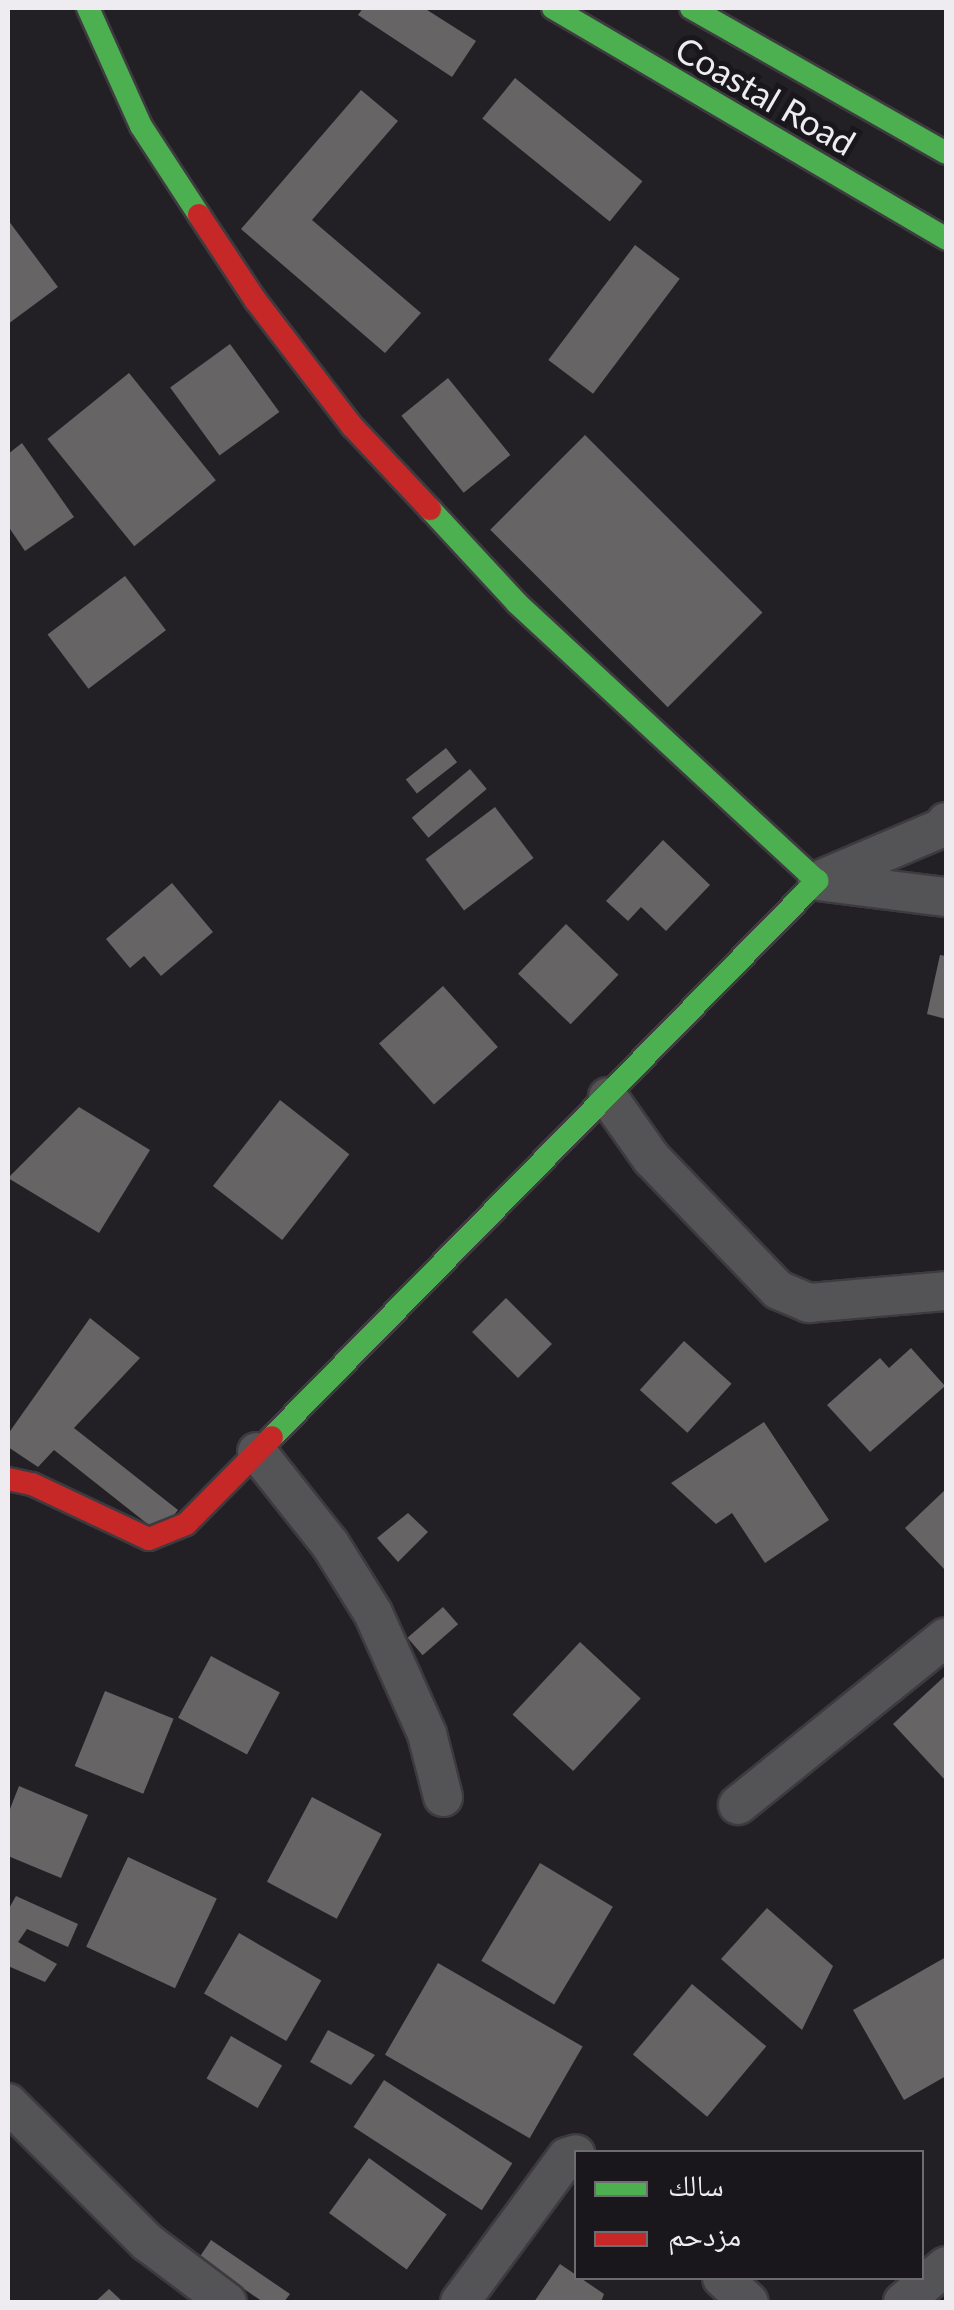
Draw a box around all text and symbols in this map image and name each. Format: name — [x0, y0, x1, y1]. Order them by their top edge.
street label: Coastal Road — [669, 27, 863, 163]
legend — [574, 2150, 924, 2280]
text: سالك — [668, 2166, 724, 2202]
text: مزدحم — [668, 2216, 741, 2252]

